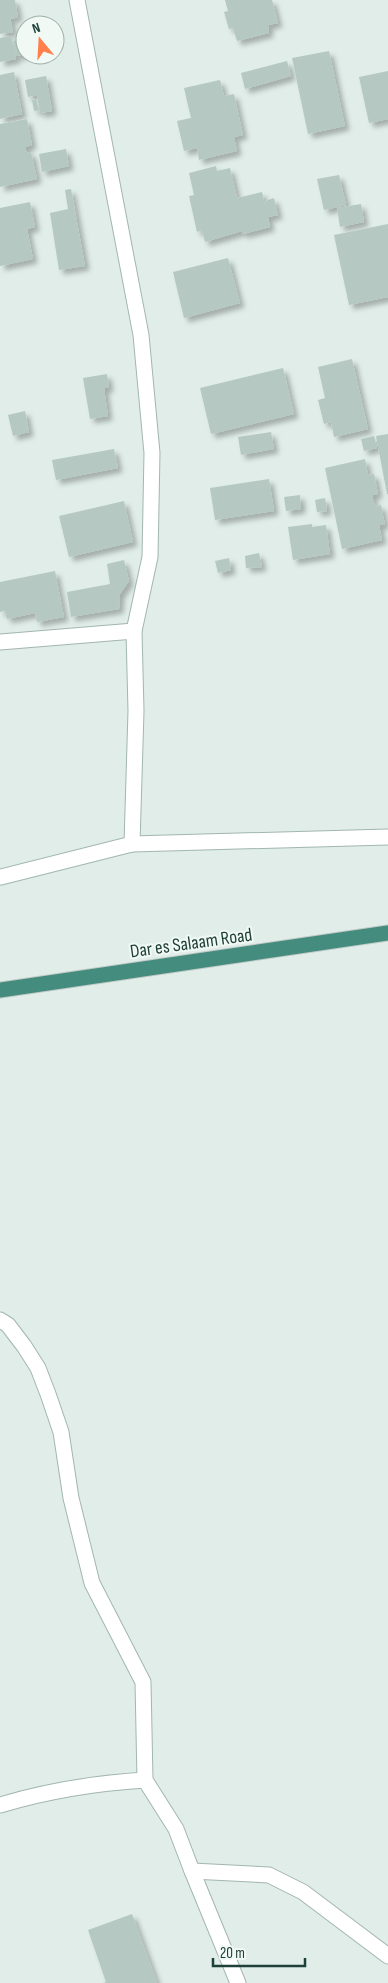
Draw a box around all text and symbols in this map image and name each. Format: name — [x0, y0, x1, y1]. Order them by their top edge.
north arrow — [15, 15, 65, 65]
text: N — [30, 19, 42, 37]
street label: Dar es Salaam Road — [129, 924, 254, 963]
scale bar — [213, 1936, 306, 1968]
text: 20 m — [220, 1944, 245, 1963]

